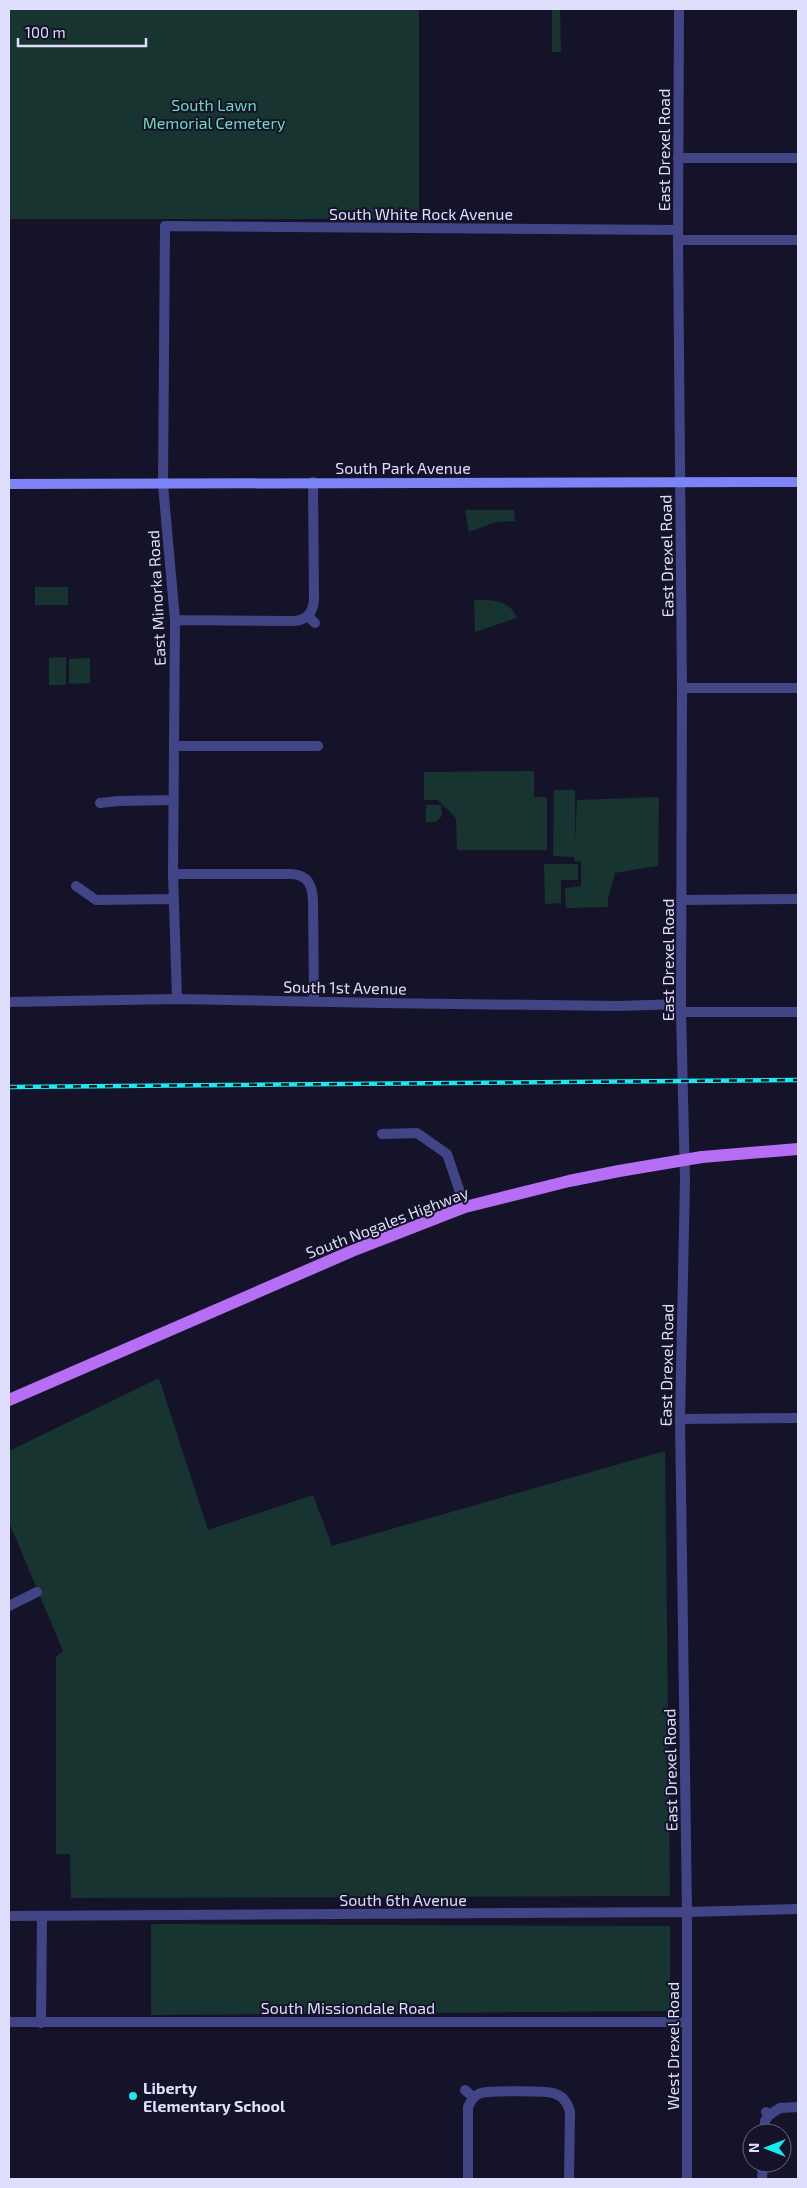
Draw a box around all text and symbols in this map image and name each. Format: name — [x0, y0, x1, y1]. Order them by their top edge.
scale bar — [18, 15, 145, 47]
text: 100 m — [25, 23, 66, 41]
street label: East Drexel Road — [654, 89, 673, 211]
park label: South Lawn Memorial Cemetery — [143, 95, 286, 132]
street label: South White Rock Avenue — [329, 204, 513, 223]
street label: South Park Avenue — [335, 458, 471, 477]
street label: East Drexel Road — [655, 495, 677, 617]
street label: East Minorka Road — [143, 530, 169, 666]
street label: East Drexel Road — [658, 899, 677, 1021]
street label: South 1st Avenue — [283, 976, 407, 998]
street label: South Nogales Highway — [303, 1182, 471, 1262]
street label: East Drexel Road — [655, 1304, 677, 1426]
street label: East Drexel Road — [659, 1709, 681, 1831]
street label: South 6th Avenue — [339, 1890, 467, 1909]
street label: West Drexel Road — [663, 1982, 682, 2110]
street label: South Missiondale Road — [261, 1998, 435, 2017]
place label: Liberty Elementary School — [143, 2078, 286, 2116]
marker: Liberty Elementary School — [127, 2090, 139, 2102]
north arrow — [742, 2123, 792, 2173]
text: N — [745, 2143, 762, 2153]

